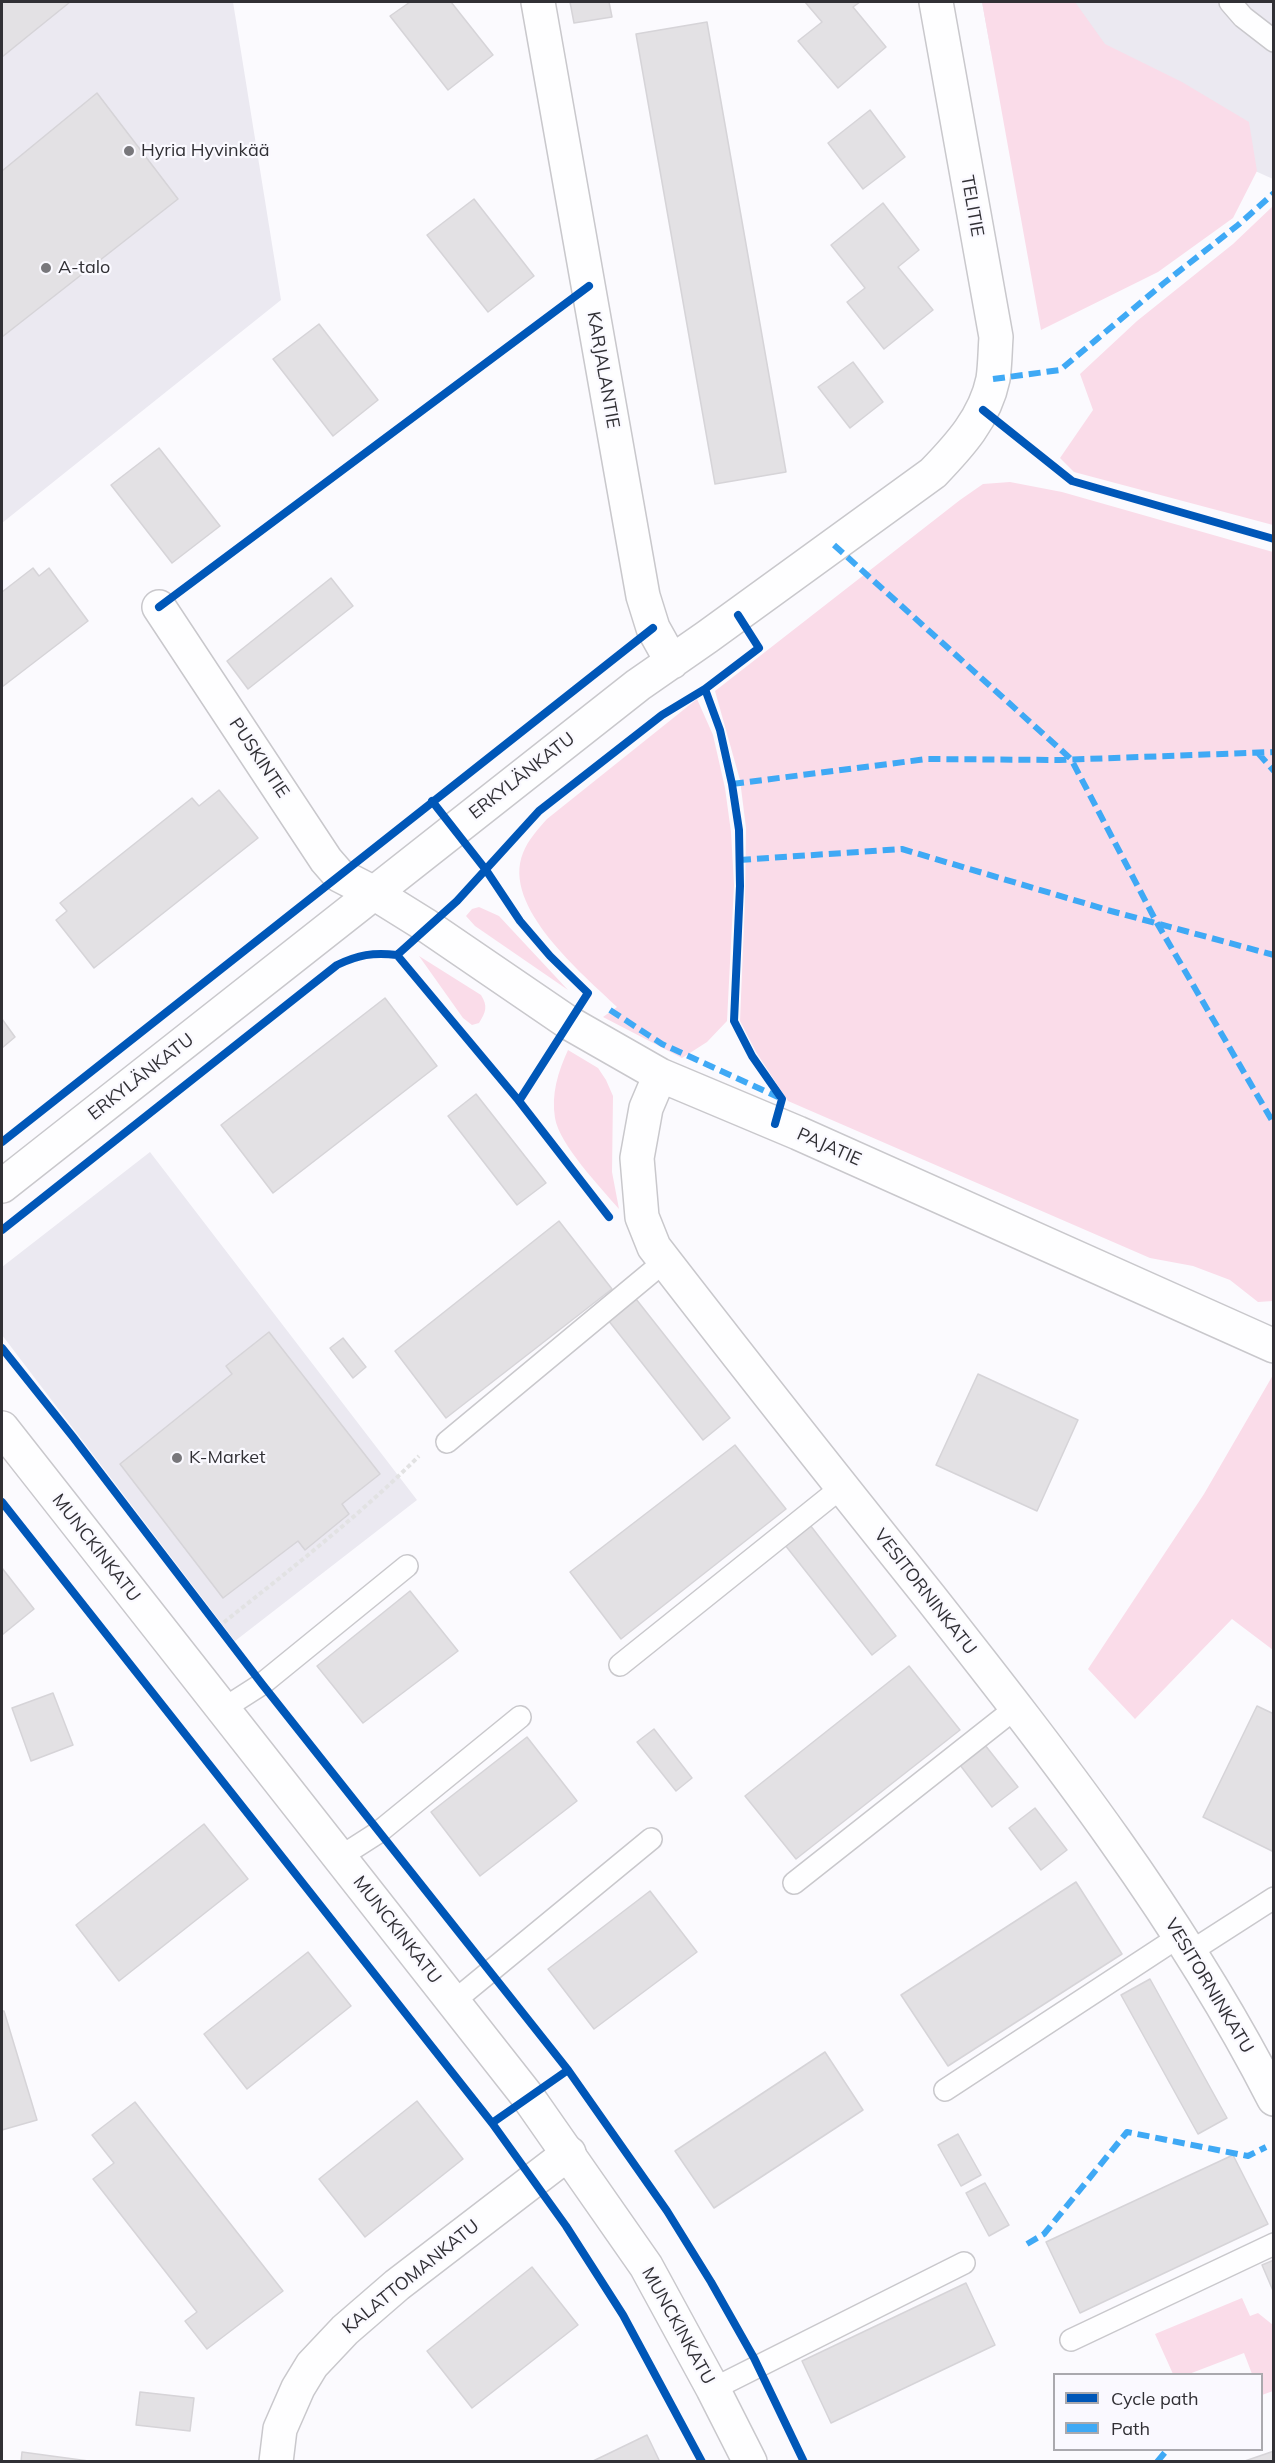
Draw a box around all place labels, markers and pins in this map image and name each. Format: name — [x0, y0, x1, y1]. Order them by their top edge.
place label: Hyria Hyvinkää — [141, 140, 269, 162]
marker: Hyria Hyvinkää — [122, 144, 136, 158]
place label: A-talo — [58, 257, 110, 279]
marker: A-talo — [39, 261, 53, 275]
place label: K-Market — [189, 1447, 265, 1469]
marker: K-Market — [170, 1451, 184, 1465]

